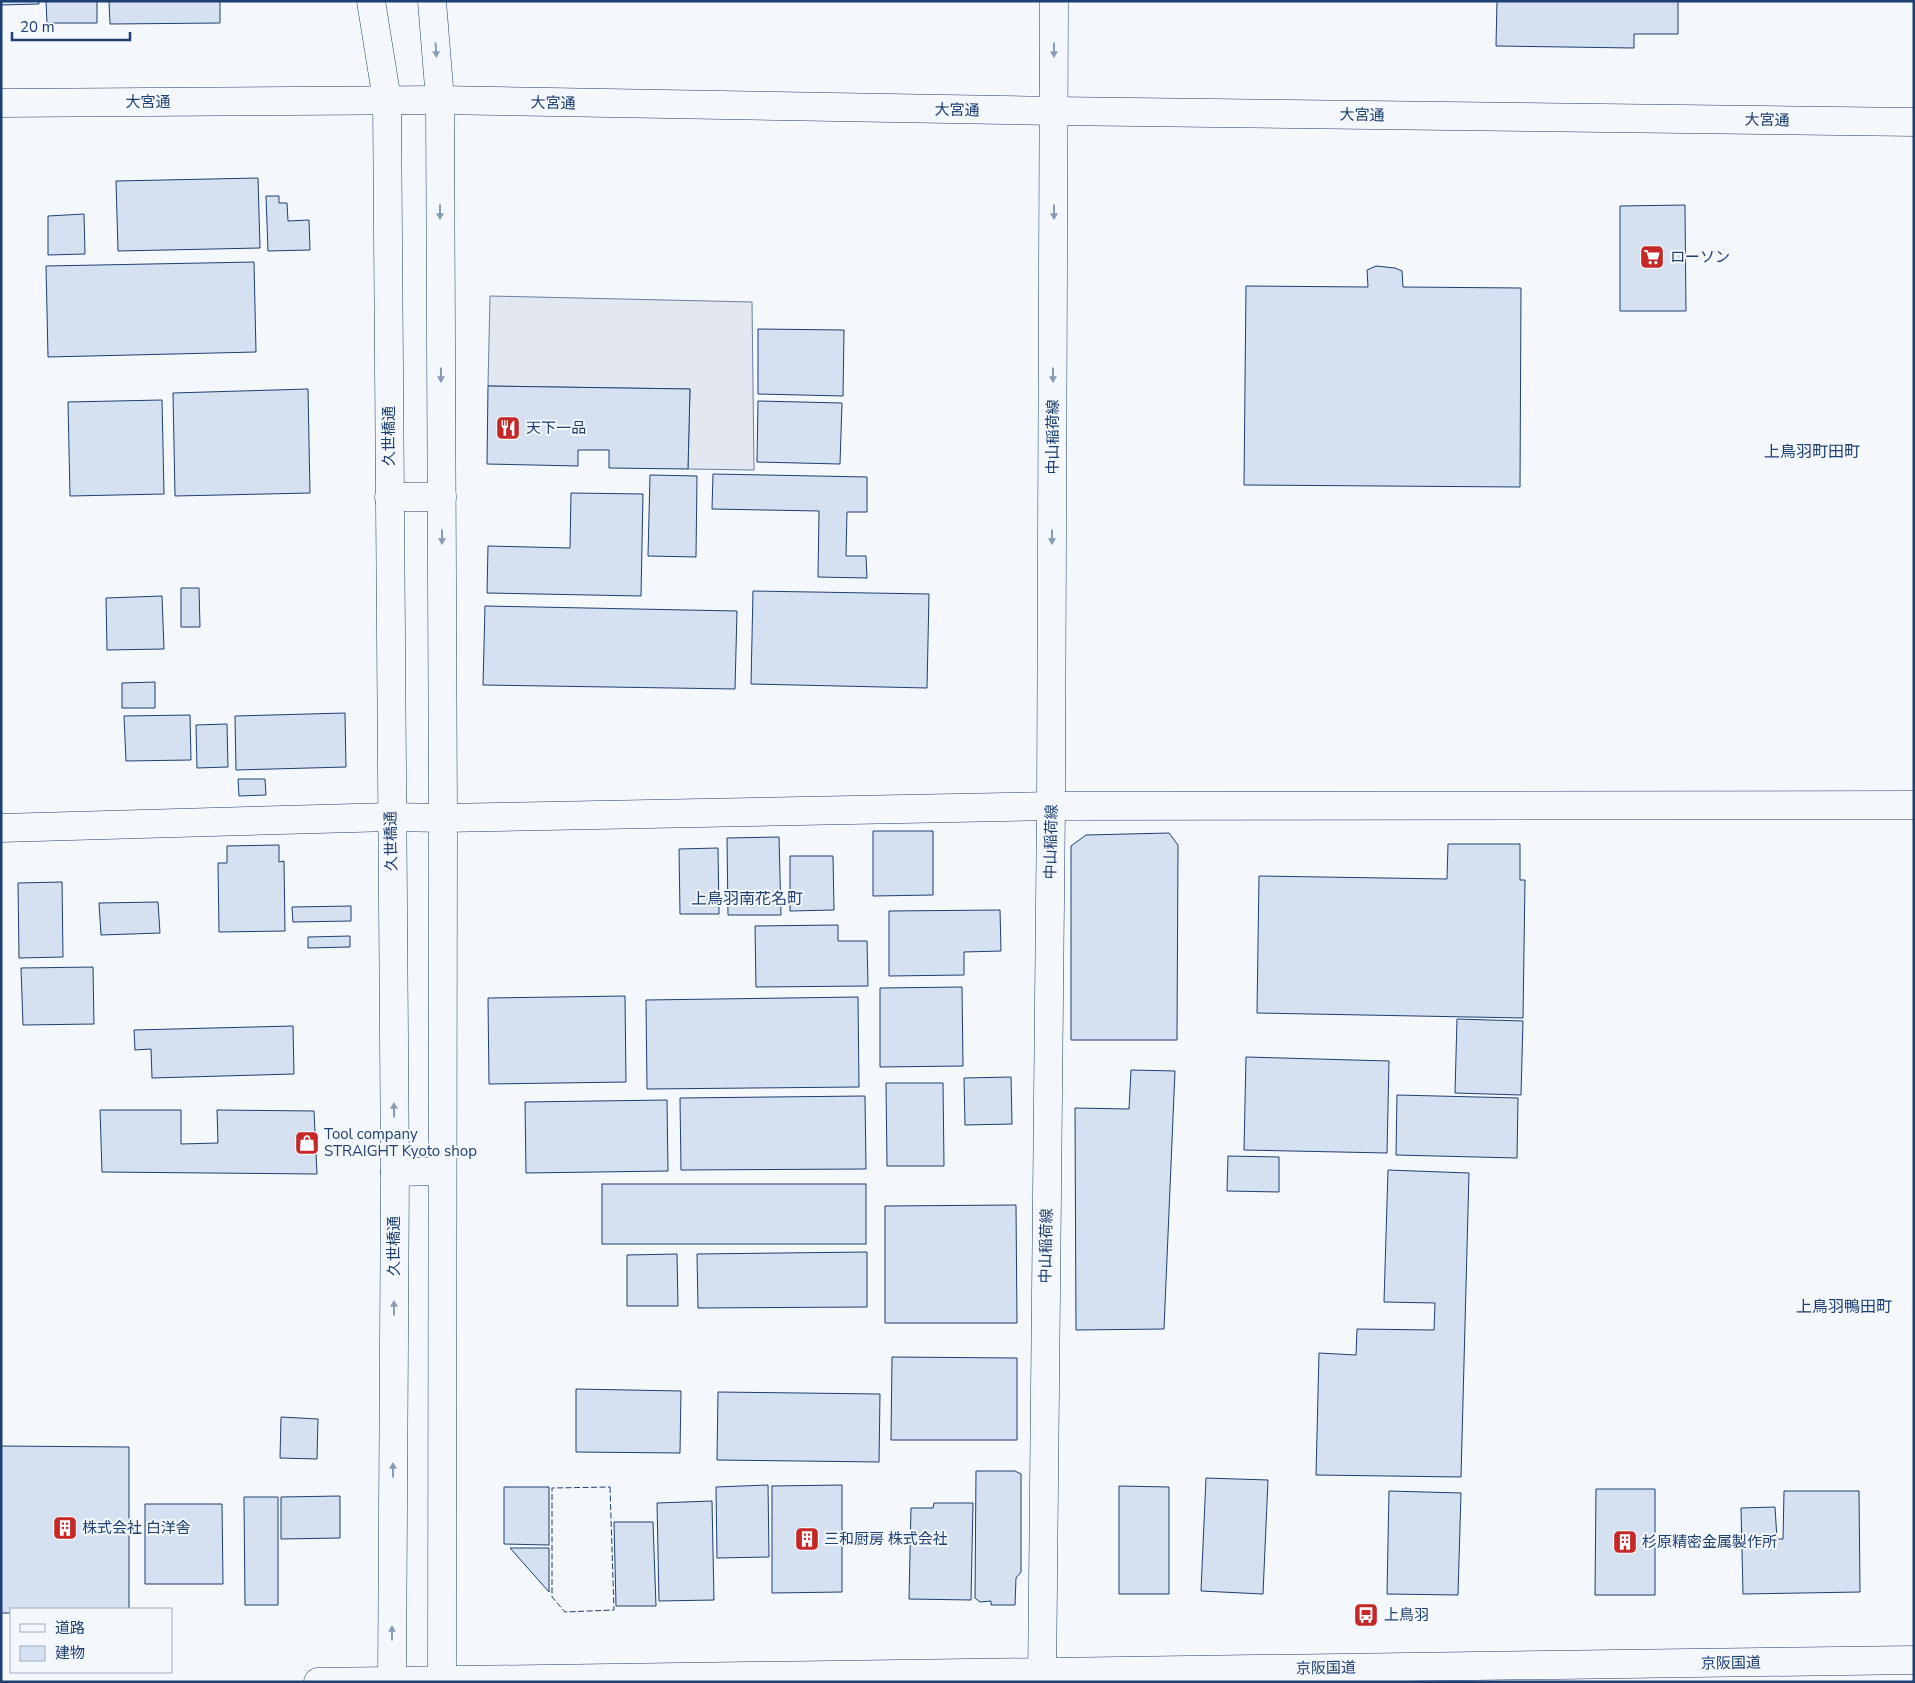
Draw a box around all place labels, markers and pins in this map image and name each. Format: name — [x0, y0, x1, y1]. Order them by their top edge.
supermarket icon: ローソン — [1639, 244, 1665, 270]
place label: ローソン — [1670, 247, 1730, 267]
restaurant icon: 天下一品 — [495, 415, 521, 441]
place label: 天下一品 — [526, 418, 586, 438]
place label: Tool company STRAIGHT Kyoto shop — [324, 1124, 477, 1161]
shop icon: Tool company STRAIGHT Kyoto shop — [294, 1130, 320, 1156]
building icon: 株式会社 白洋舎 — [52, 1515, 78, 1541]
place label: 株式会社 白洋舎 — [82, 1518, 191, 1538]
building icon: 三和厨房 株式会社 — [794, 1526, 820, 1552]
place label: 三和厨房 株式会社 — [824, 1529, 948, 1549]
building icon: 杉原精密金属製作所 — [1612, 1529, 1638, 1555]
place label: 杉原精密金属製作所 — [1642, 1532, 1777, 1552]
bus stop icon: 上鳥羽 — [1353, 1602, 1379, 1628]
place label: 上鳥羽 — [1384, 1605, 1429, 1625]

